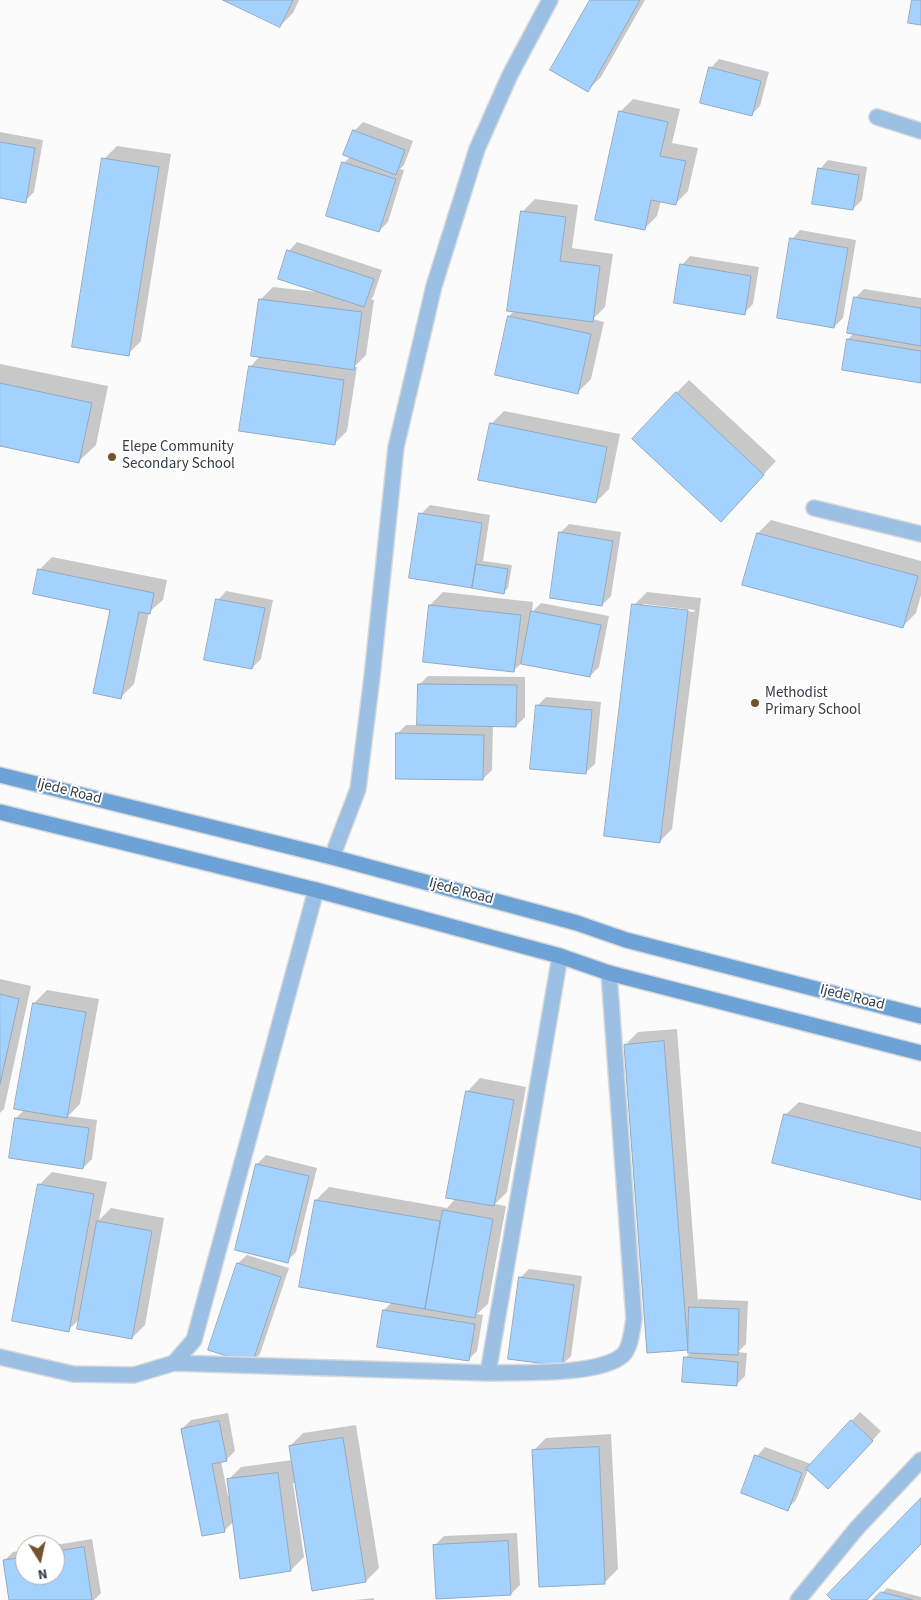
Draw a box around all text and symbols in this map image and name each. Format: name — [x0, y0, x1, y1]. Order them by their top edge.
place label: Elepe Community Secondary School — [122, 439, 235, 474]
marker: Elepe Community Secondary School — [106, 451, 118, 463]
place label: Methodist Primary School — [765, 685, 861, 720]
marker: Methodist Primary School — [749, 697, 761, 709]
street label: Ijede Road — [35, 775, 103, 809]
street label: Ijede Road — [427, 875, 495, 909]
street label: Ijede Road — [818, 981, 886, 1015]
north arrow — [15, 1535, 65, 1585]
text: N — [36, 1563, 49, 1584]

